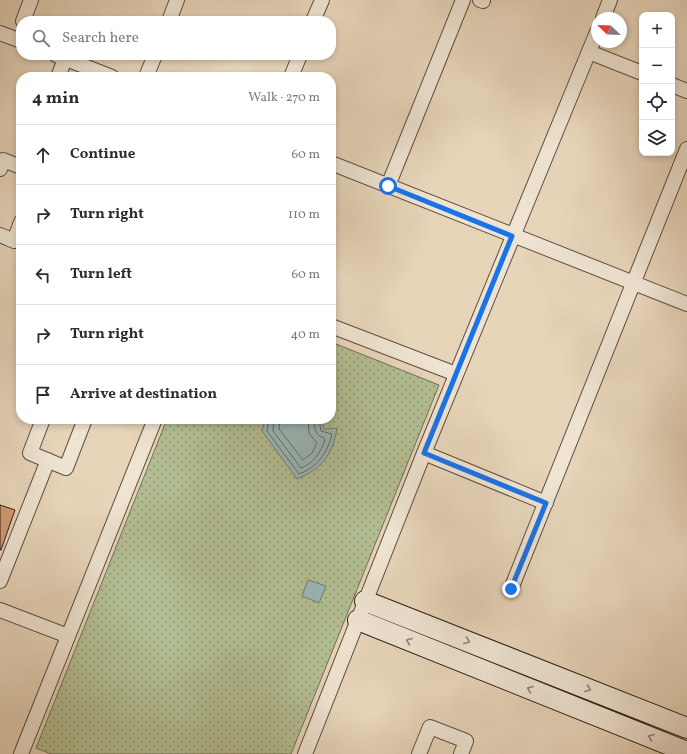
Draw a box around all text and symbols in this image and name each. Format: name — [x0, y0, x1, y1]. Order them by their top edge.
north arrow — [591, 12, 627, 48]
map controls — [639, 12, 675, 156]
button: + — [639, 12, 675, 48]
search box — [16, 16, 336, 60]
icon: search — [30, 27, 52, 49]
text: Search here — [62, 28, 139, 49]
button: − — [639, 48, 675, 84]
button: locate — [639, 84, 675, 120]
text: 4 min — [32, 87, 79, 110]
text: Walk · 270 m — [248, 89, 320, 107]
button: layers — [639, 120, 675, 156]
icon: ahead — [32, 144, 54, 166]
text: Continue — [70, 144, 135, 165]
text: 60 m — [292, 146, 320, 164]
route start — [379, 177, 397, 195]
icon: right — [32, 204, 54, 226]
text: Turn right — [70, 204, 144, 225]
text: 110 m — [288, 206, 320, 224]
icon: left — [32, 264, 54, 286]
text: Turn left — [70, 264, 132, 285]
text: 60 m — [292, 266, 320, 284]
icon: right — [32, 324, 54, 346]
text: Turn right — [70, 324, 144, 345]
text: 40 m — [291, 326, 320, 344]
icon: arrive — [32, 384, 54, 406]
text: Arrive at destination — [70, 384, 217, 405]
route end — [502, 580, 520, 598]
one-way arrow — [463, 636, 470, 644]
one-way arrow — [406, 637, 413, 645]
one-way arrow — [584, 684, 591, 692]
one-way arrow — [527, 685, 534, 693]
one-way arrow — [647, 734, 654, 742]

